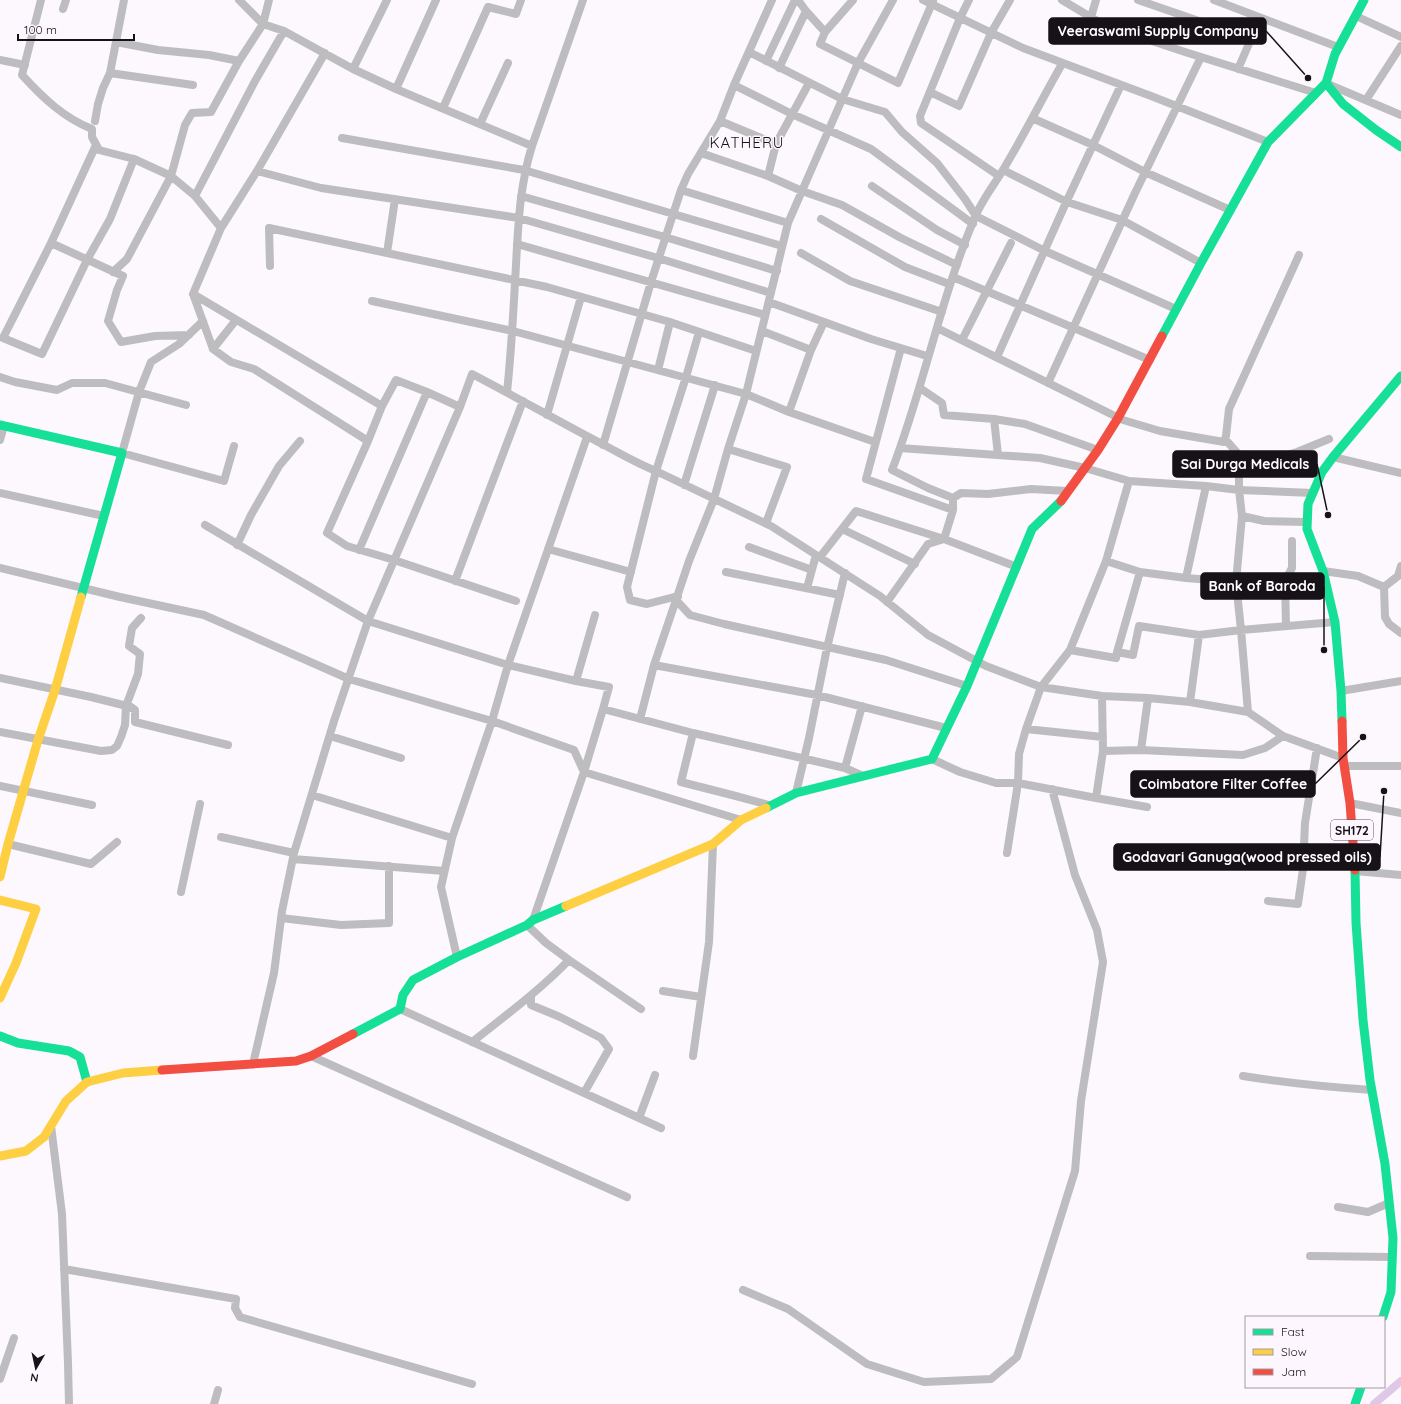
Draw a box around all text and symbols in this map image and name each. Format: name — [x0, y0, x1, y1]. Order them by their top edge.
scale bar — [18, 16, 134, 42]
callout: Veeraswami Supply Company — [1049, 18, 1266, 44]
text: 100 m — [24, 22, 57, 37]
text: Veeraswami Supply Company — [1057, 22, 1259, 40]
district label: KATHERU — [709, 133, 785, 152]
callout: Sai Durga Medicals — [1173, 451, 1317, 477]
text: Sai Durga Medicals — [1181, 455, 1309, 473]
callout: Bank of Baroda — [1201, 573, 1324, 599]
text: Bank of Baroda — [1208, 577, 1316, 595]
callout: Coimbatore Filter Coffee — [1131, 771, 1315, 797]
text: Coimbatore Filter Coffee — [1139, 775, 1307, 793]
road number: SH172 — [1331, 820, 1373, 840]
callout: Godavari Ganuga(wood pressed oils) — [1114, 844, 1380, 870]
text: Godavari Ganuga(wood pressed oils) — [1122, 848, 1372, 866]
legend — [1245, 1316, 1385, 1388]
text: Fast — [1281, 1324, 1305, 1339]
text: Slow — [1281, 1344, 1307, 1359]
north arrow — [16, 1348, 56, 1388]
text: Jam — [1281, 1364, 1306, 1379]
text: N — [29, 1370, 40, 1385]

